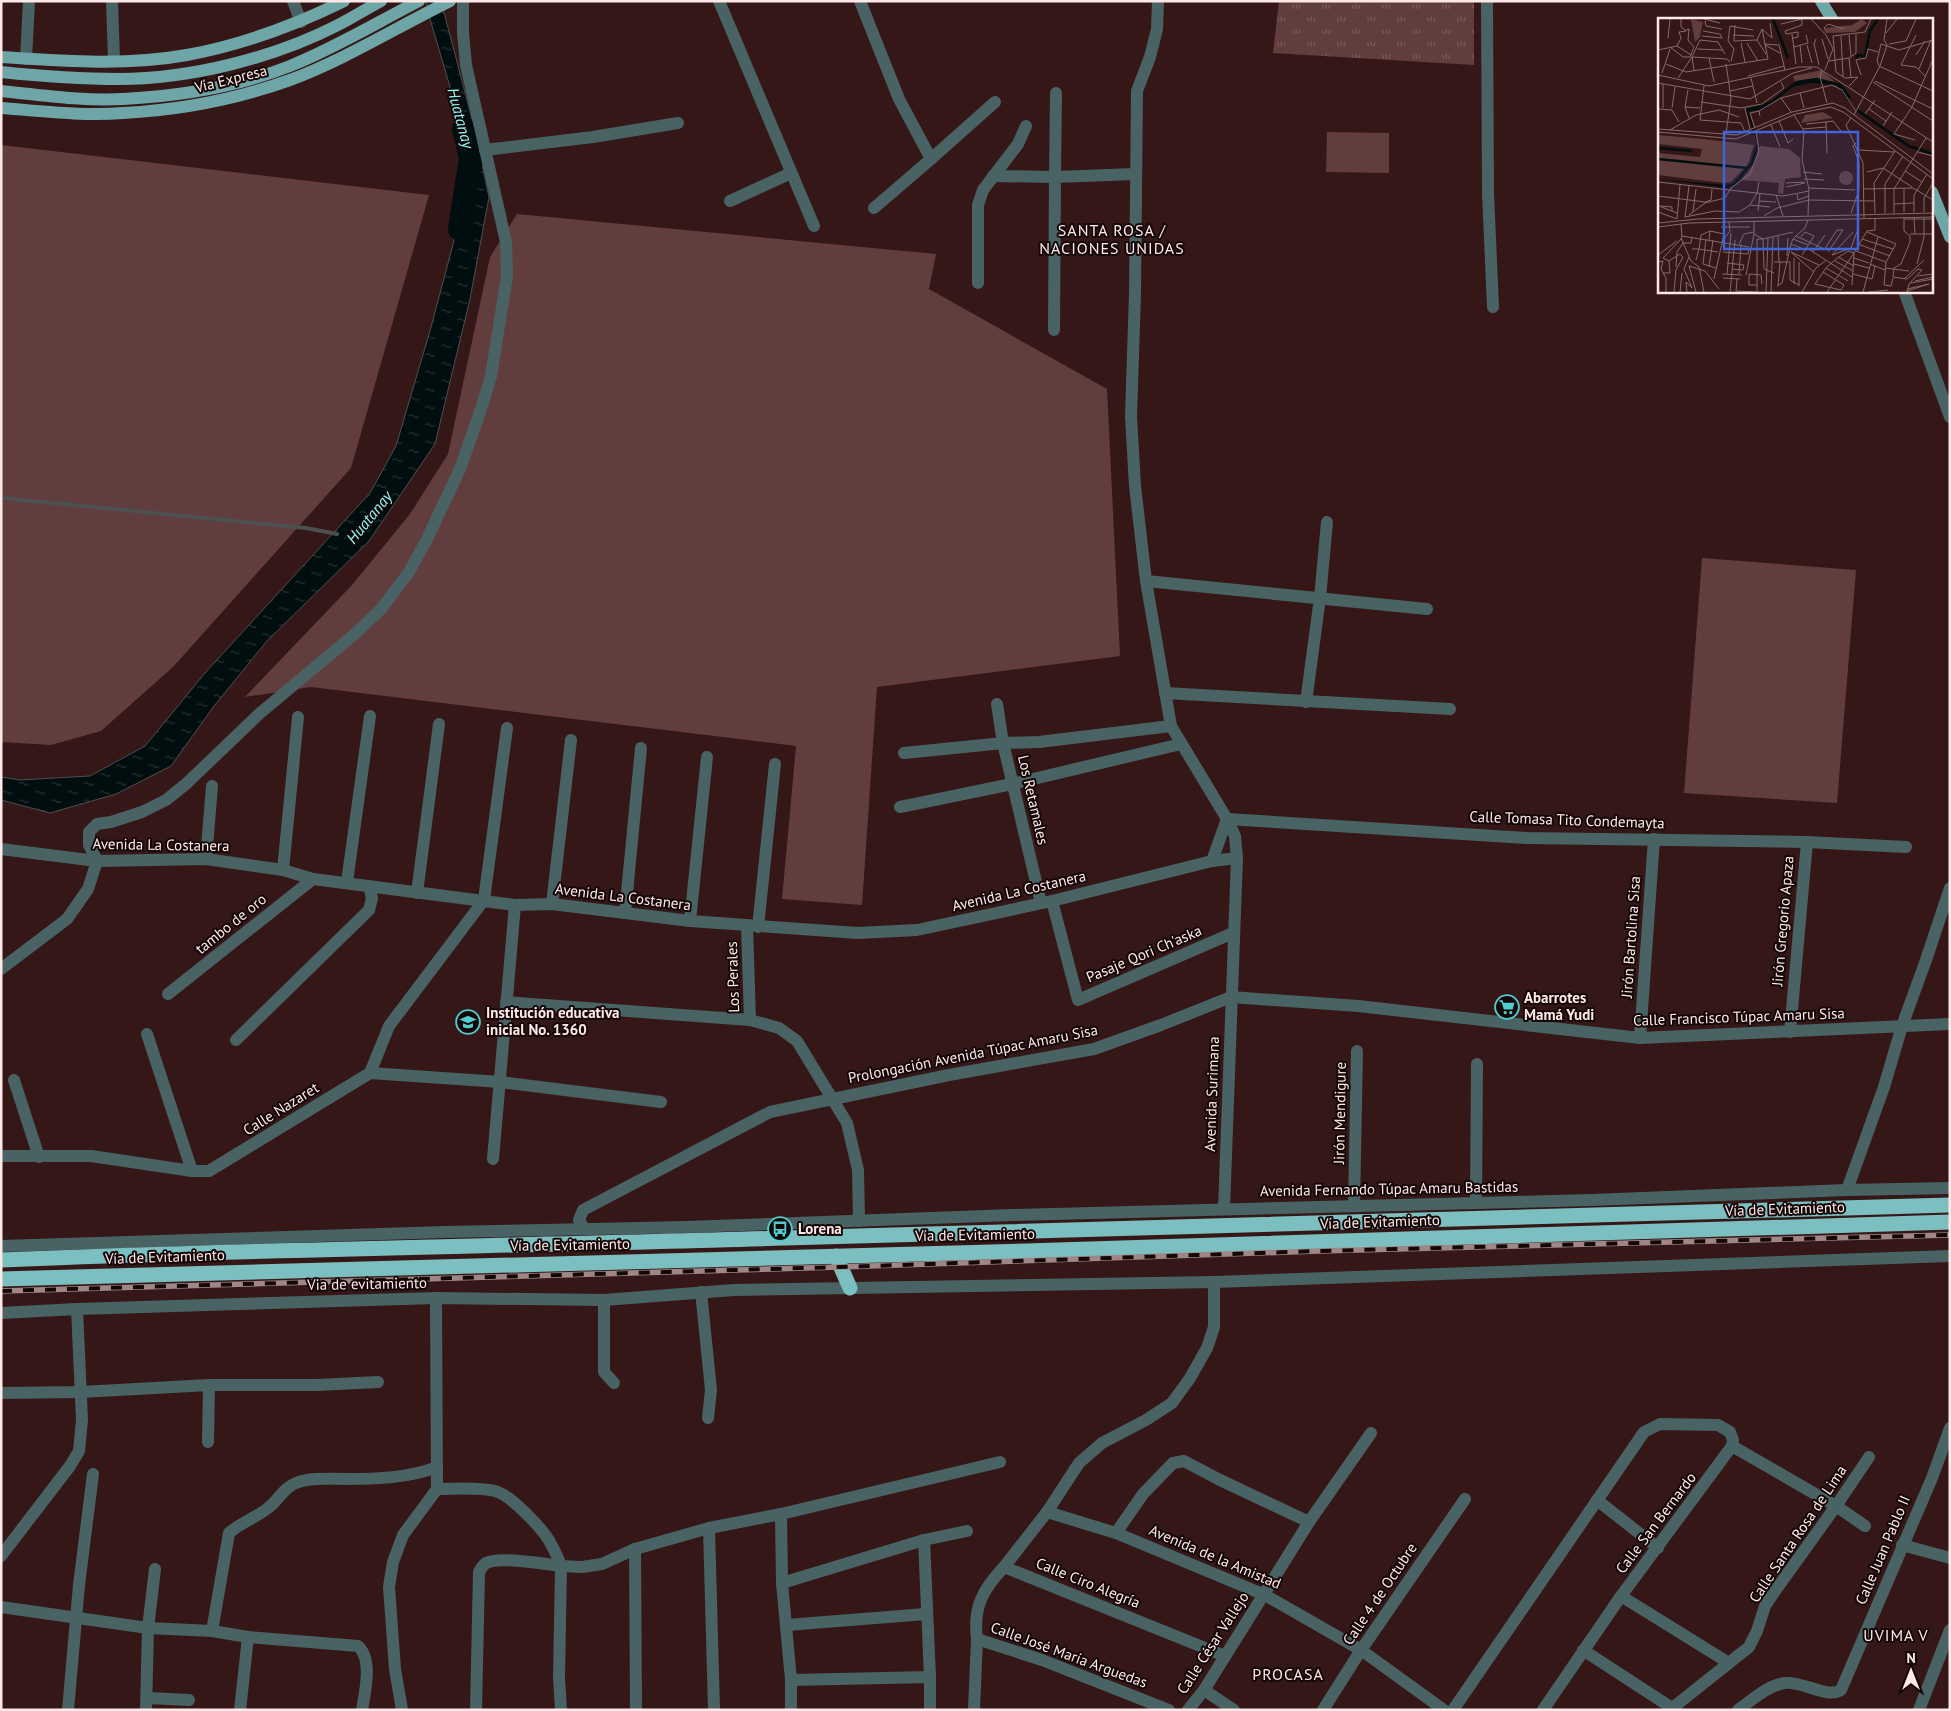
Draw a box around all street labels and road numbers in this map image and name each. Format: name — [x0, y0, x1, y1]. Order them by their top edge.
street label: Vía Expresa — [192, 60, 269, 97]
street label: Los Retamales — [1014, 753, 1053, 847]
street label: Calle Tomasa Tito Condemayta — [1469, 807, 1665, 832]
street label: Avenida La Costanera — [92, 834, 230, 855]
street label: Jirón Gregorio Apaza — [1767, 855, 1798, 988]
street label: Avenida La Costanera — [950, 866, 1088, 915]
street label: Jirón Bartolina Sisa — [1617, 875, 1644, 1000]
street label: Avenida La Costanera — [554, 879, 692, 914]
street label: tambo de oro — [191, 889, 270, 958]
street label: Pasaje Qori Ch'aska — [1083, 921, 1204, 986]
street label: Los Perales — [722, 941, 743, 1013]
street label: Calle Francisco Túpac Amaru Sisa — [1633, 1003, 1845, 1030]
street label: Prolongación Avenida Túpac Amaru Sisa — [846, 1020, 1099, 1087]
street label: Avenida Surimana — [1200, 1036, 1223, 1152]
street label: Jirón Mendigure — [1329, 1062, 1350, 1165]
street label: Calle Nazaret — [239, 1078, 322, 1139]
street label: Avenida Fernando Túpac Amaru Bastidas — [1260, 1177, 1518, 1200]
street label: Vía de Evitamiento — [1724, 1197, 1845, 1220]
street label: Vía de Evitamiento — [1319, 1210, 1440, 1233]
street label: Vía de Evitamiento — [914, 1224, 1035, 1245]
street label: Vía de Evitamiento — [509, 1234, 630, 1255]
street label: Vía de Evitamiento — [104, 1245, 225, 1268]
street label: Via de evitamiento — [306, 1273, 427, 1294]
street label: Calle Santa Rosa de Lima — [1745, 1462, 1851, 1606]
street label: Calle San Bernardo — [1611, 1468, 1700, 1577]
street label: Calle Juan Pablo II — [1851, 1492, 1914, 1607]
street label: Avenida de la Amistad — [1146, 1520, 1284, 1593]
street label: Calle 4 de Octubre — [1338, 1539, 1421, 1648]
street label: Calle Ciro Alegría — [1033, 1553, 1143, 1612]
street label: Calle César Vallejo — [1173, 1588, 1253, 1697]
street label: Calle José María Arguedas — [988, 1617, 1150, 1692]

